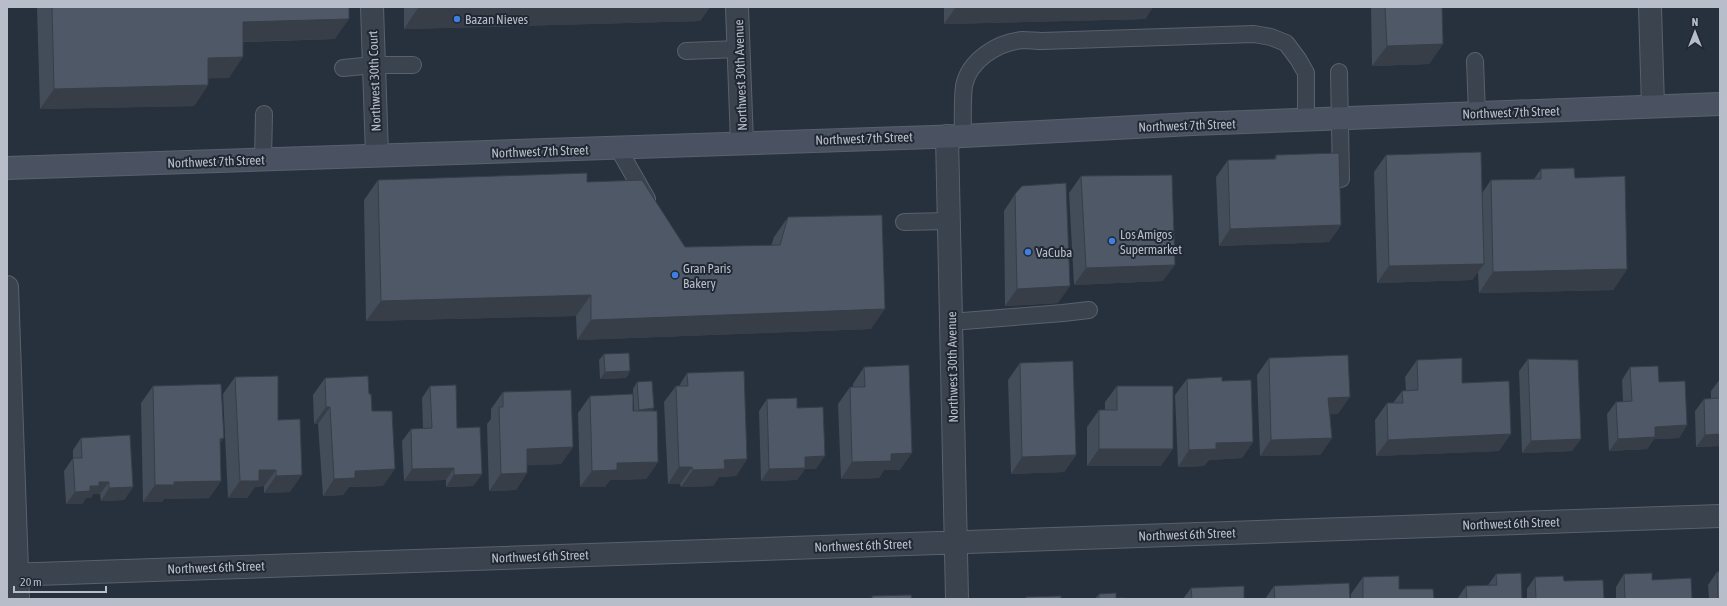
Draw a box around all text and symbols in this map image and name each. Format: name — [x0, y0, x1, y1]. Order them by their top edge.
place label: Bazan Nieves — [465, 12, 529, 27]
north arrow — [1675, 12, 1715, 52]
marker: Bazan Nieves — [452, 14, 462, 24]
text: N — [1692, 16, 1698, 28]
street label: Northwest 30th Avenue — [731, 19, 750, 131]
street label: Northwest 30th Court — [365, 30, 384, 132]
street label: Northwest 7th Street — [1462, 103, 1560, 122]
street label: Northwest 7th Street — [1138, 116, 1236, 135]
street label: Northwest 7th Street — [815, 129, 913, 148]
street label: Northwest 7th Street — [491, 142, 589, 161]
street label: Northwest 7th Street — [167, 152, 265, 171]
place label: Los Amigos Supermarket — [1120, 227, 1182, 257]
marker: Los Amigos Supermarket — [1107, 236, 1117, 246]
place label: VaCuba — [1036, 245, 1072, 260]
marker: VaCuba — [1023, 247, 1033, 257]
place label: Gran Paris Bakery — [683, 261, 732, 291]
marker: Gran Paris Bakery — [670, 270, 680, 280]
street label: Northwest 30th Avenue — [944, 311, 961, 423]
street label: Northwest 6th Street — [1462, 514, 1560, 533]
street label: Northwest 6th Street — [1138, 525, 1236, 544]
street label: Northwest 6th Street — [814, 536, 912, 555]
street label: Northwest 6th Street — [491, 547, 589, 566]
street label: Northwest 6th Street — [167, 558, 265, 577]
scale bar — [14, 568, 106, 594]
text: 20 m — [20, 575, 42, 589]

